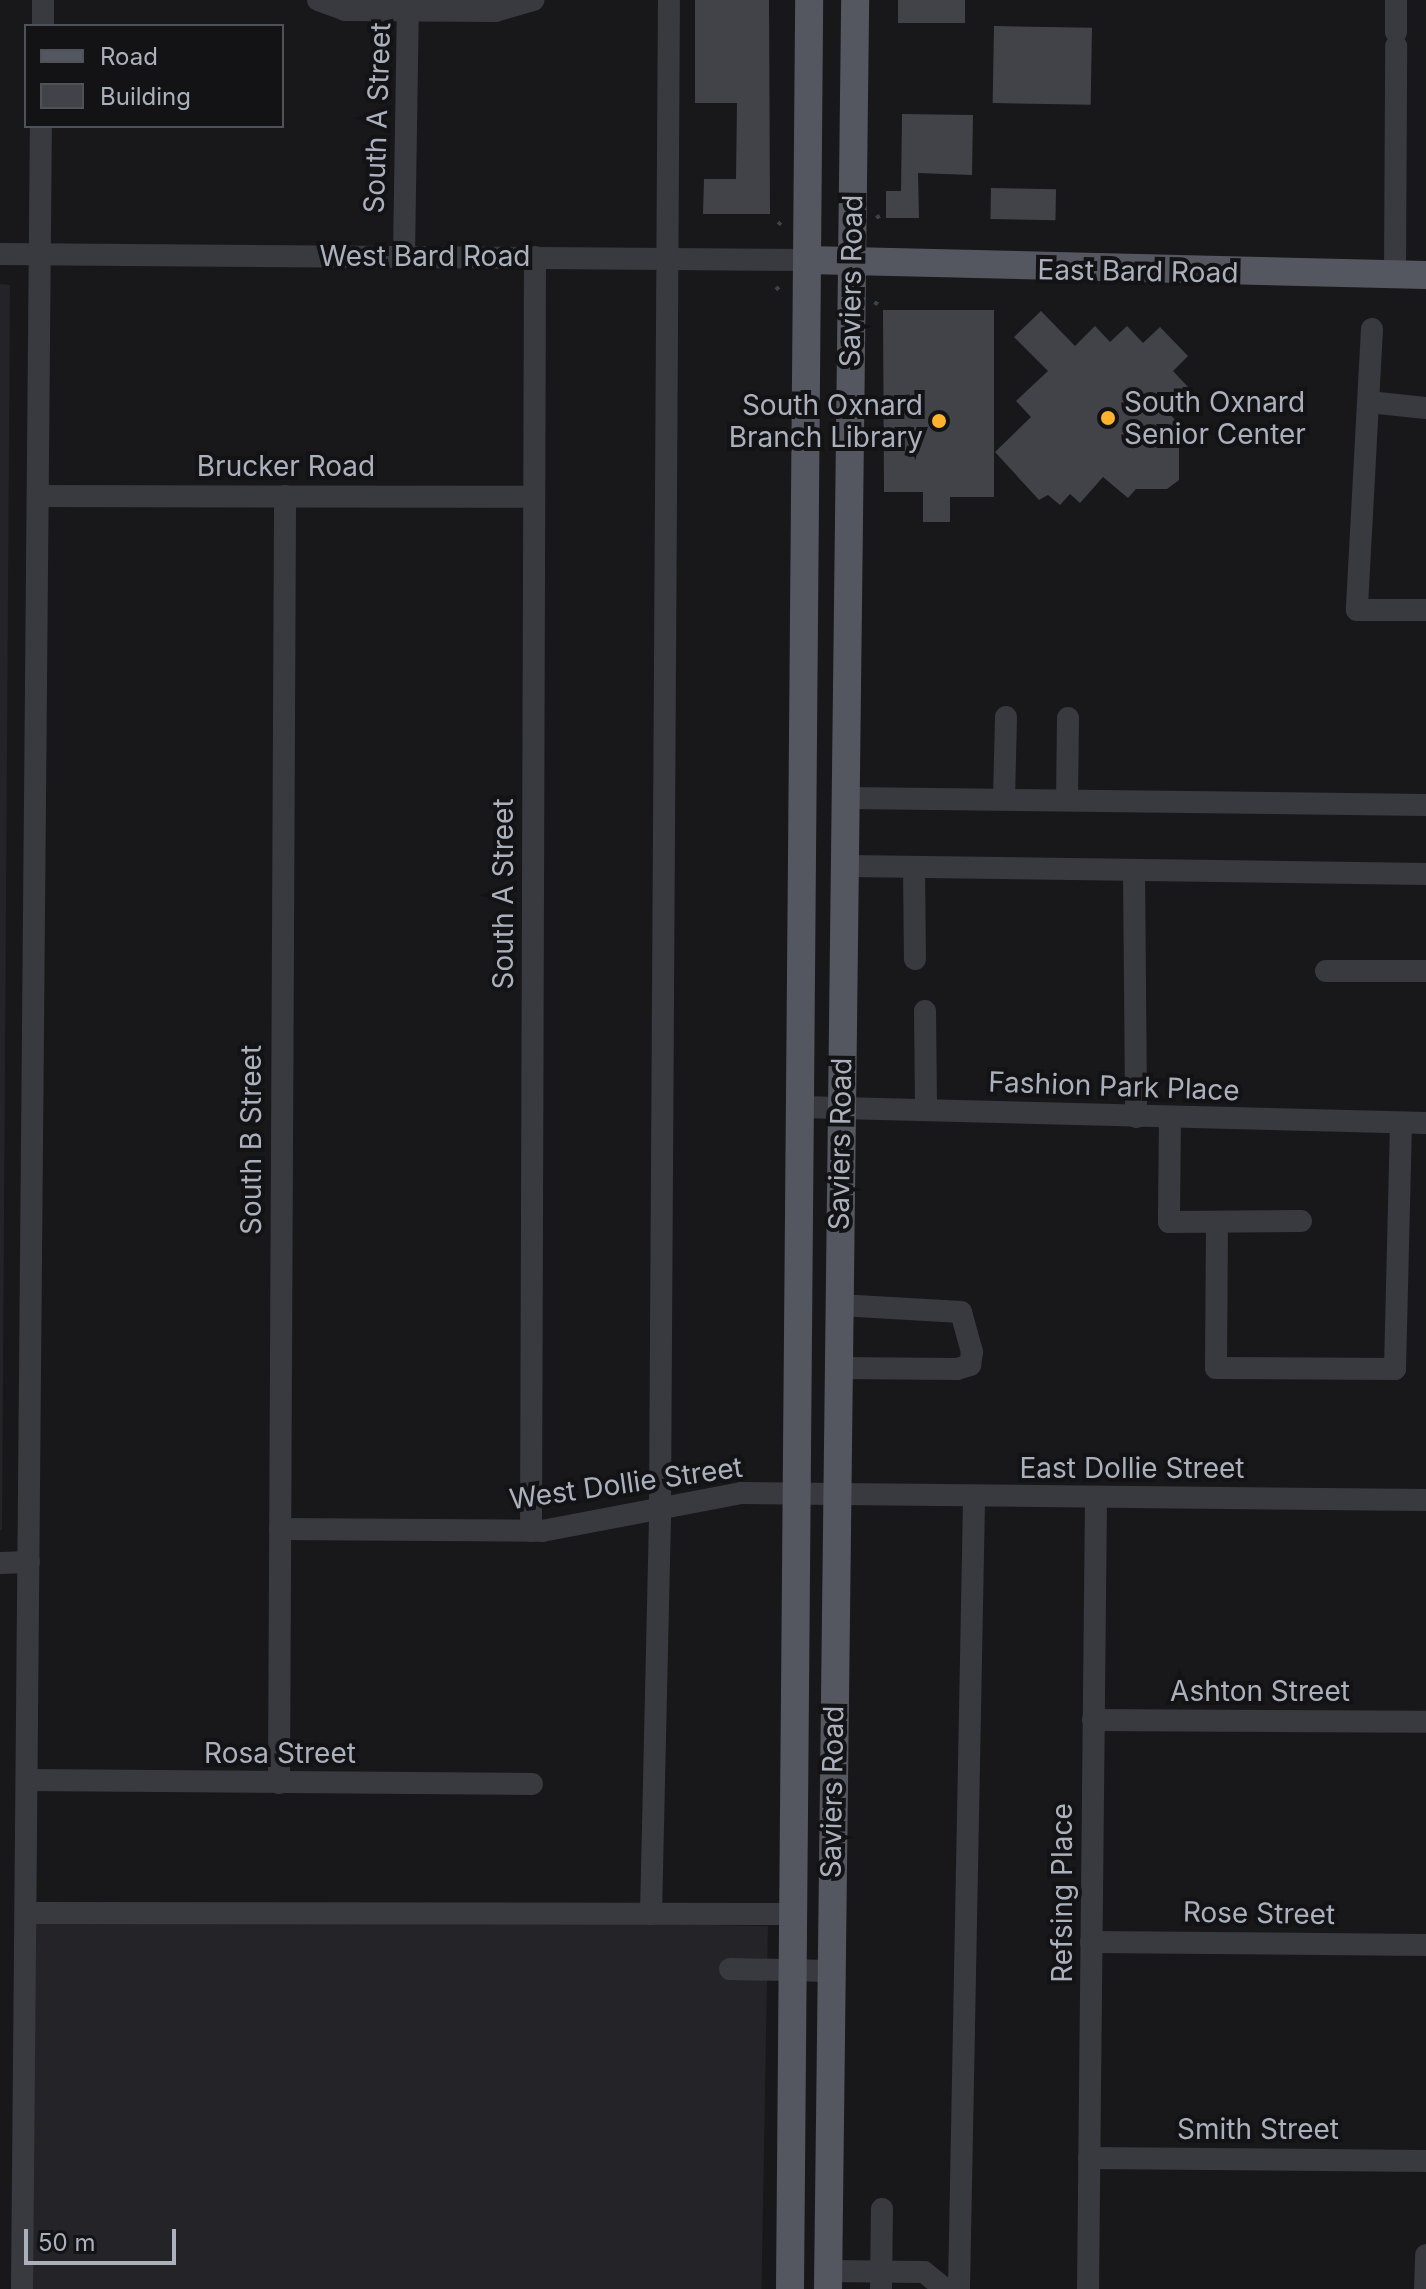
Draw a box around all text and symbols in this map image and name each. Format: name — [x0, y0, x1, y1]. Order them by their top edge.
street label: South A Street — [357, 22, 397, 214]
legend — [24, 24, 284, 128]
text: Road — [100, 42, 158, 71]
text: Building — [100, 82, 191, 111]
street label: Saviers Road — [833, 194, 869, 368]
street label: West Bard Road — [320, 239, 530, 273]
street label: East Bard Road — [1037, 252, 1239, 290]
place label: South Oxnard Senior Center — [1124, 385, 1306, 451]
place label: South Oxnard Branch Library — [729, 388, 923, 454]
marker: South Oxnard Senior Center — [1099, 409, 1117, 427]
marker: South Oxnard Branch Library — [930, 412, 948, 430]
street label: Brucker Road — [197, 449, 375, 483]
street label: South A Street — [486, 798, 520, 990]
street label: South B Street — [234, 1045, 268, 1235]
street label: Saviers Road — [822, 1057, 858, 1231]
street label: Fashion Park Place — [988, 1065, 1240, 1107]
street label: West Dollie Street — [507, 1450, 745, 1516]
street label: East Dollie Street — [1020, 1451, 1244, 1485]
street label: Ashton Street — [1170, 1674, 1350, 1708]
street label: Saviers Road — [814, 1705, 850, 1879]
street label: Rosa Street — [204, 1736, 356, 1770]
street label: Refsing Place — [1045, 1803, 1079, 1983]
street label: Rose Street — [1183, 1895, 1335, 1931]
street label: Smith Street — [1177, 2112, 1339, 2146]
scale bar — [28, 2213, 180, 2263]
text: 50 m — [38, 2228, 96, 2257]

